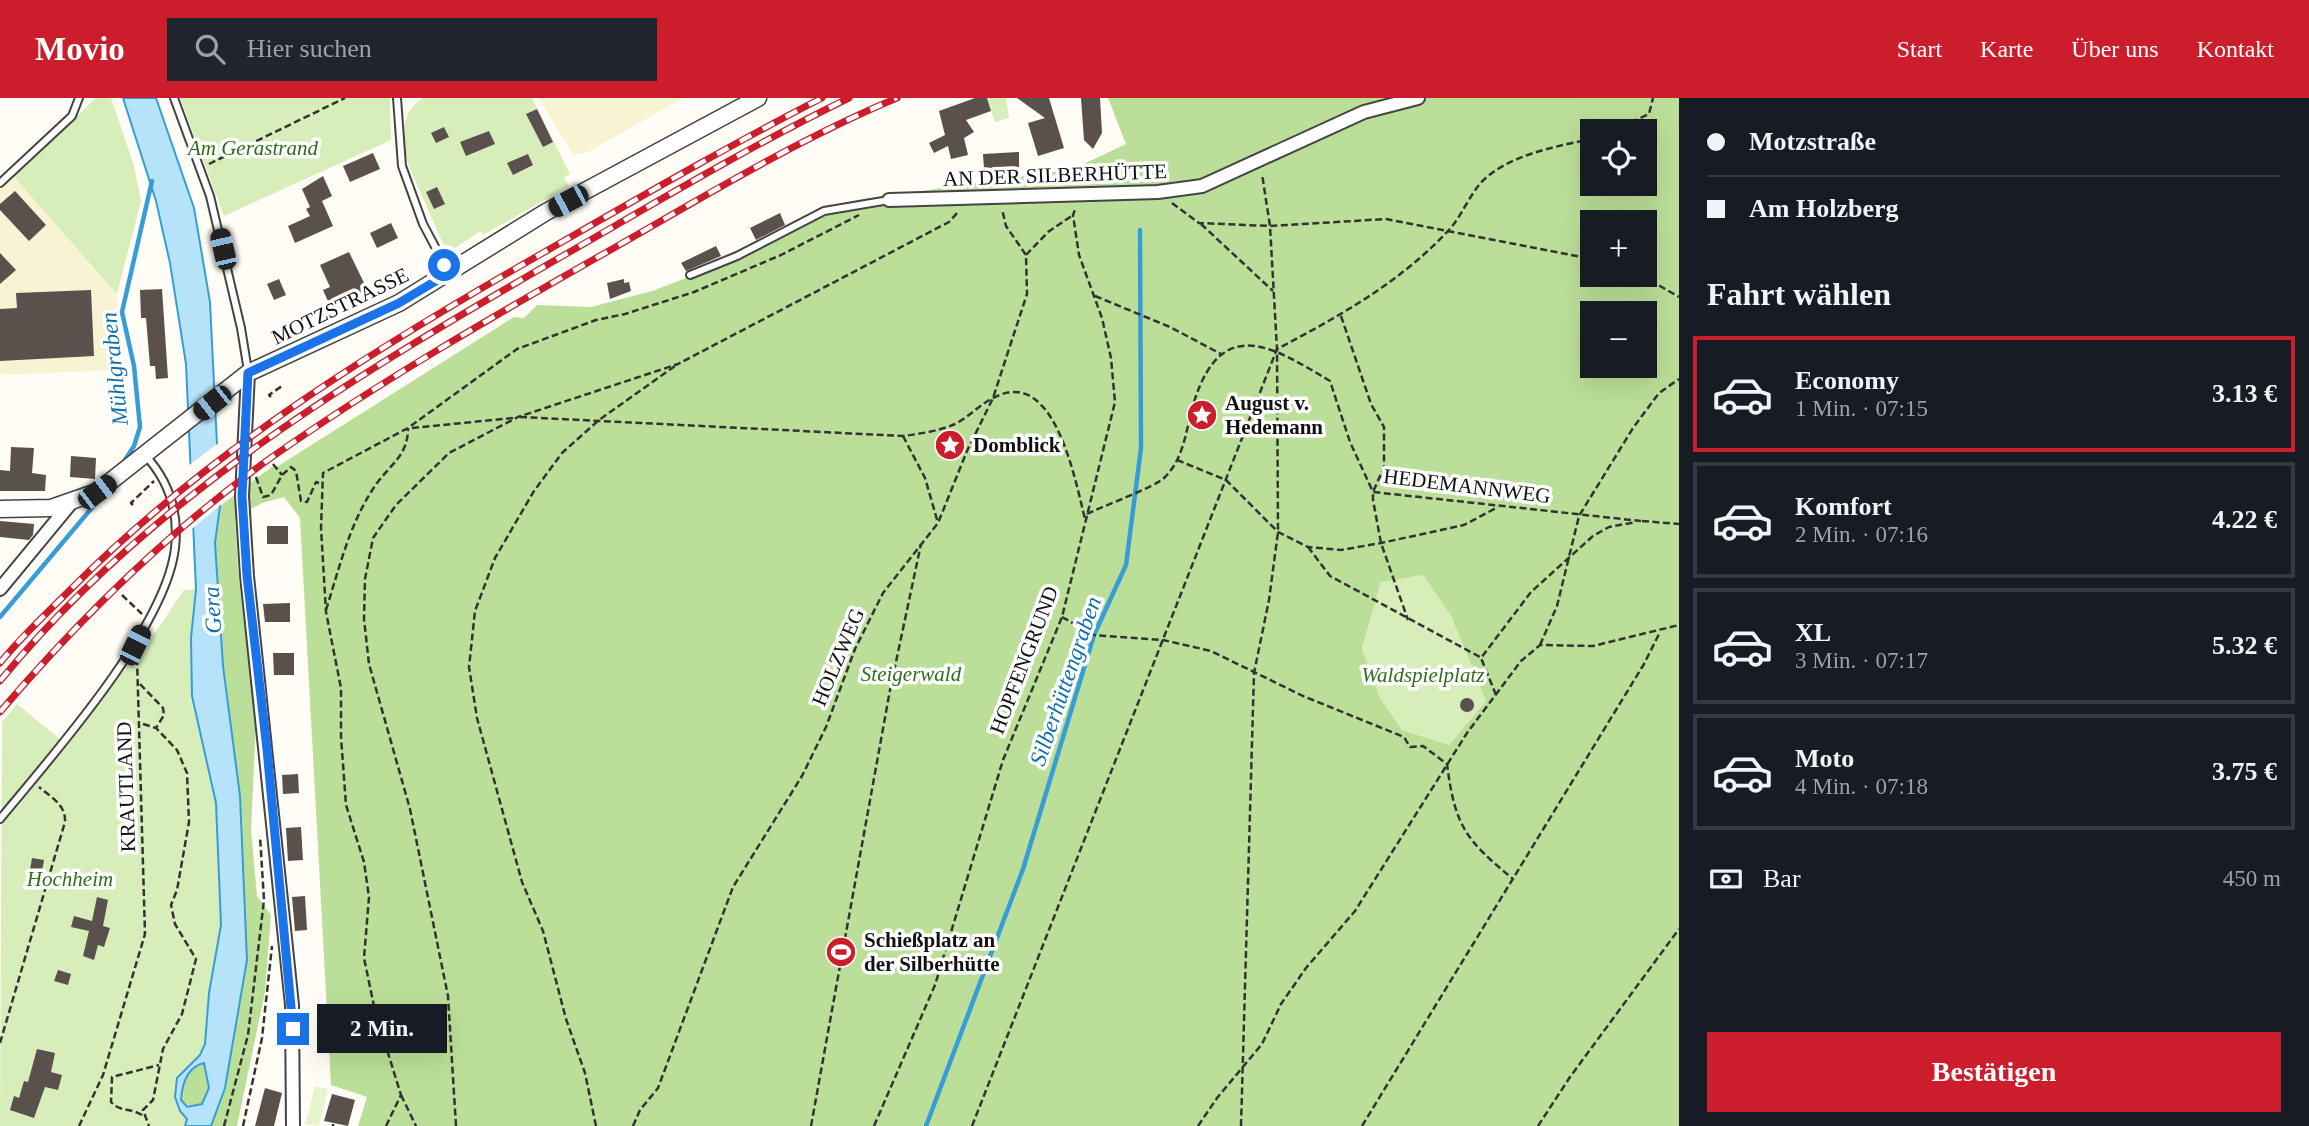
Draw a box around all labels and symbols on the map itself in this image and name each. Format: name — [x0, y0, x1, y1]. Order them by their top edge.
park label: Am Gerastrand — [186, 136, 319, 160]
street label: AN DER SILBERHÜTTE — [943, 159, 1167, 191]
car — [545, 182, 592, 220]
car — [209, 226, 238, 272]
route start — [428, 249, 460, 281]
street label: MOTZSTRASSE — [268, 262, 412, 350]
water label: Mühlgraben — [96, 311, 133, 428]
car — [189, 382, 236, 424]
place label: August v. Hedemann — [1225, 391, 1323, 439]
place icon: August v. Hedemann — [1185, 398, 1219, 432]
place icon: Domblick — [933, 428, 967, 462]
place label: Domblick — [973, 433, 1061, 457]
street label: HEDEMANNWEG — [1382, 464, 1552, 508]
car — [74, 471, 121, 513]
street label: HOPFENGRUND — [985, 583, 1063, 737]
water label: Gera — [199, 586, 226, 634]
water label: Silberhüttengraben — [1025, 593, 1106, 769]
street label: HOLZWEG — [807, 605, 869, 709]
car — [117, 622, 154, 668]
park label: Steigerwald — [861, 662, 962, 686]
park label: Waldspielplatz — [1362, 663, 1484, 687]
street label: KRAUTLAND — [112, 721, 140, 853]
park label: Hochheim — [26, 867, 113, 891]
place label: Schießplatz an der Silberhütte — [864, 928, 1000, 976]
sports icon: Schießplatz an der Silberhütte — [824, 935, 858, 969]
callout: 2 Min. — [318, 1004, 447, 1054]
route end — [277, 1013, 309, 1045]

